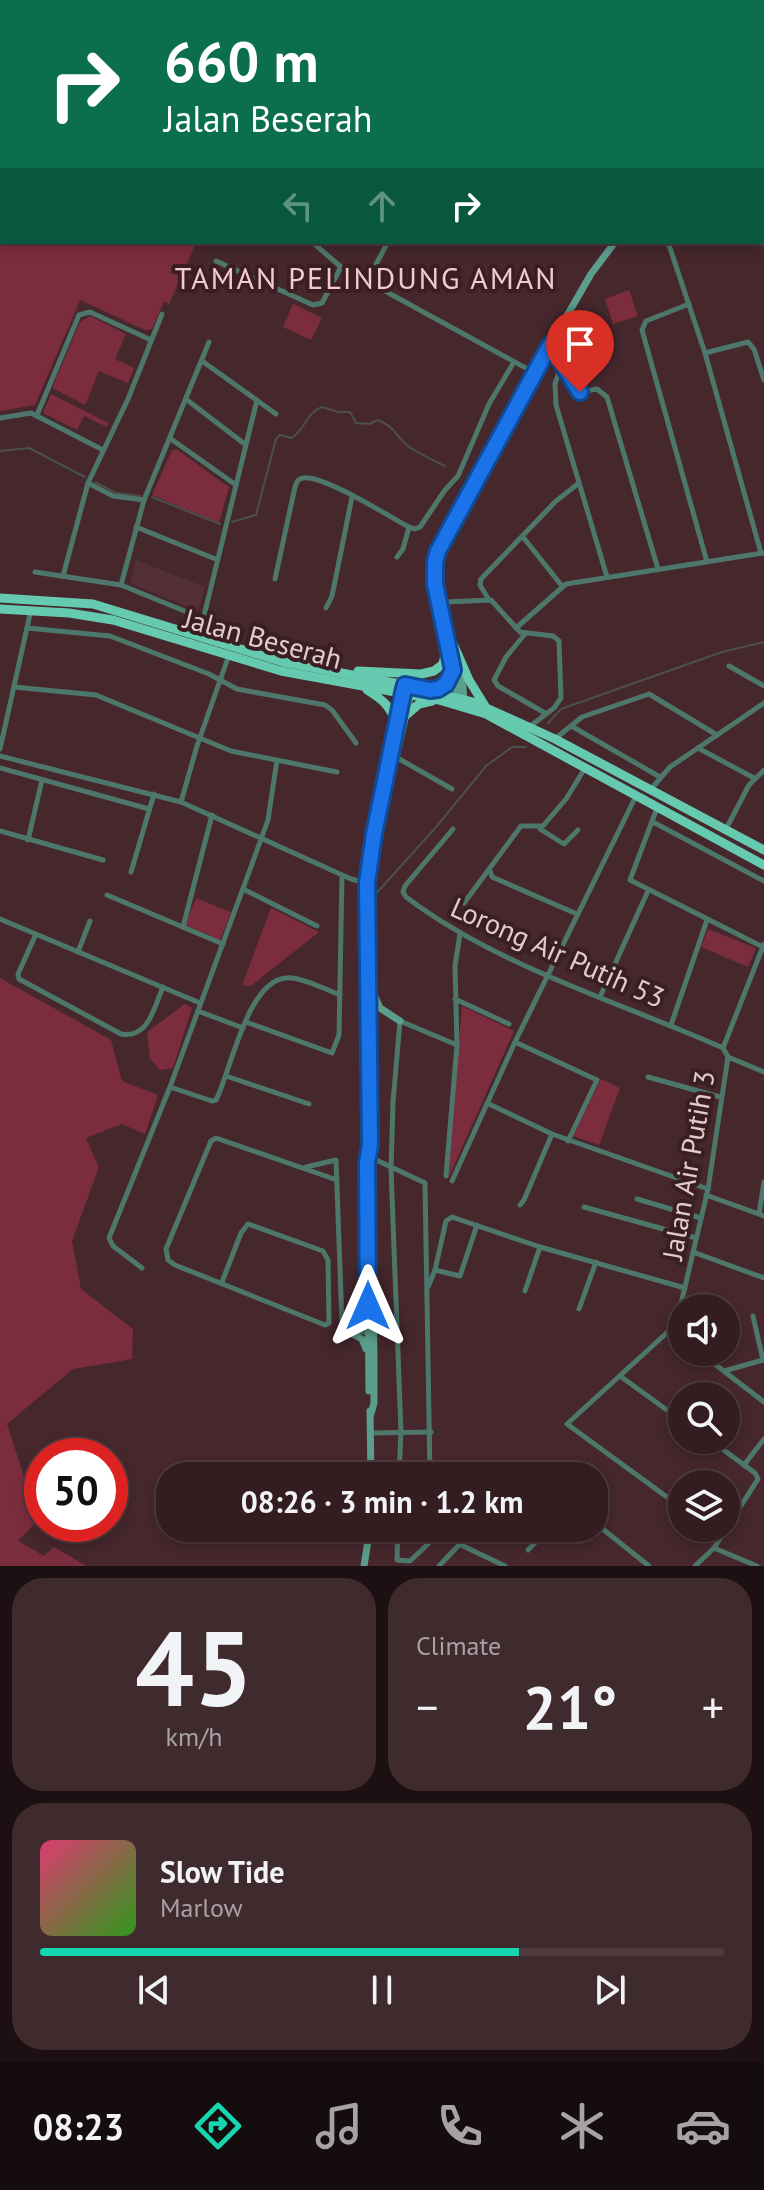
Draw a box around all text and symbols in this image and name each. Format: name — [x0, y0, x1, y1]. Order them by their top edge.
text: 660 m — [164, 25, 319, 97]
icon: right — [32, 32, 136, 136]
text: Jalan Beserah — [164, 95, 373, 142]
icon: left — [276, 184, 320, 228]
icon: ahead — [360, 184, 404, 228]
icon: right — [444, 184, 488, 228]
district label: TAMAN PELINDUNG AMAN — [175, 258, 557, 297]
pin — [546, 310, 614, 392]
icon: arrive — [558, 322, 602, 366]
street label: Jalan Beserah — [179, 599, 346, 677]
street label: Lorong Air Putih 53 — [445, 888, 671, 1016]
street label: Jalan Air Putih 3 — [653, 1067, 723, 1264]
position arrow — [326, 1264, 410, 1348]
map controls — [668, 1294, 740, 1542]
button: sound — [668, 1294, 740, 1366]
button: search — [668, 1382, 740, 1454]
speed limit sign: 50 — [24, 1438, 128, 1542]
button: layers — [668, 1470, 740, 1542]
text: 08:26 · 3 min · 1.2 km — [241, 1482, 523, 1521]
text: 45 — [135, 1600, 253, 1735]
text: Climate — [416, 1629, 501, 1662]
text: 21° — [523, 1668, 617, 1746]
text: − — [416, 1678, 438, 1735]
text: + — [702, 1678, 724, 1735]
text: km/h — [166, 1720, 223, 1753]
text: Slow Tide — [160, 1852, 285, 1891]
text: Marlow — [160, 1891, 243, 1924]
icon: previous — [132, 1968, 176, 2012]
icon: pause — [360, 1968, 404, 2012]
icon: next — [588, 1968, 632, 2012]
icon: directions — [190, 2098, 246, 2154]
icon: music — [311, 2098, 367, 2154]
icon: phone — [432, 2098, 488, 2154]
icon: climate — [554, 2098, 610, 2154]
icon: car — [675, 2098, 731, 2154]
text: 08:23 — [33, 2103, 124, 2150]

